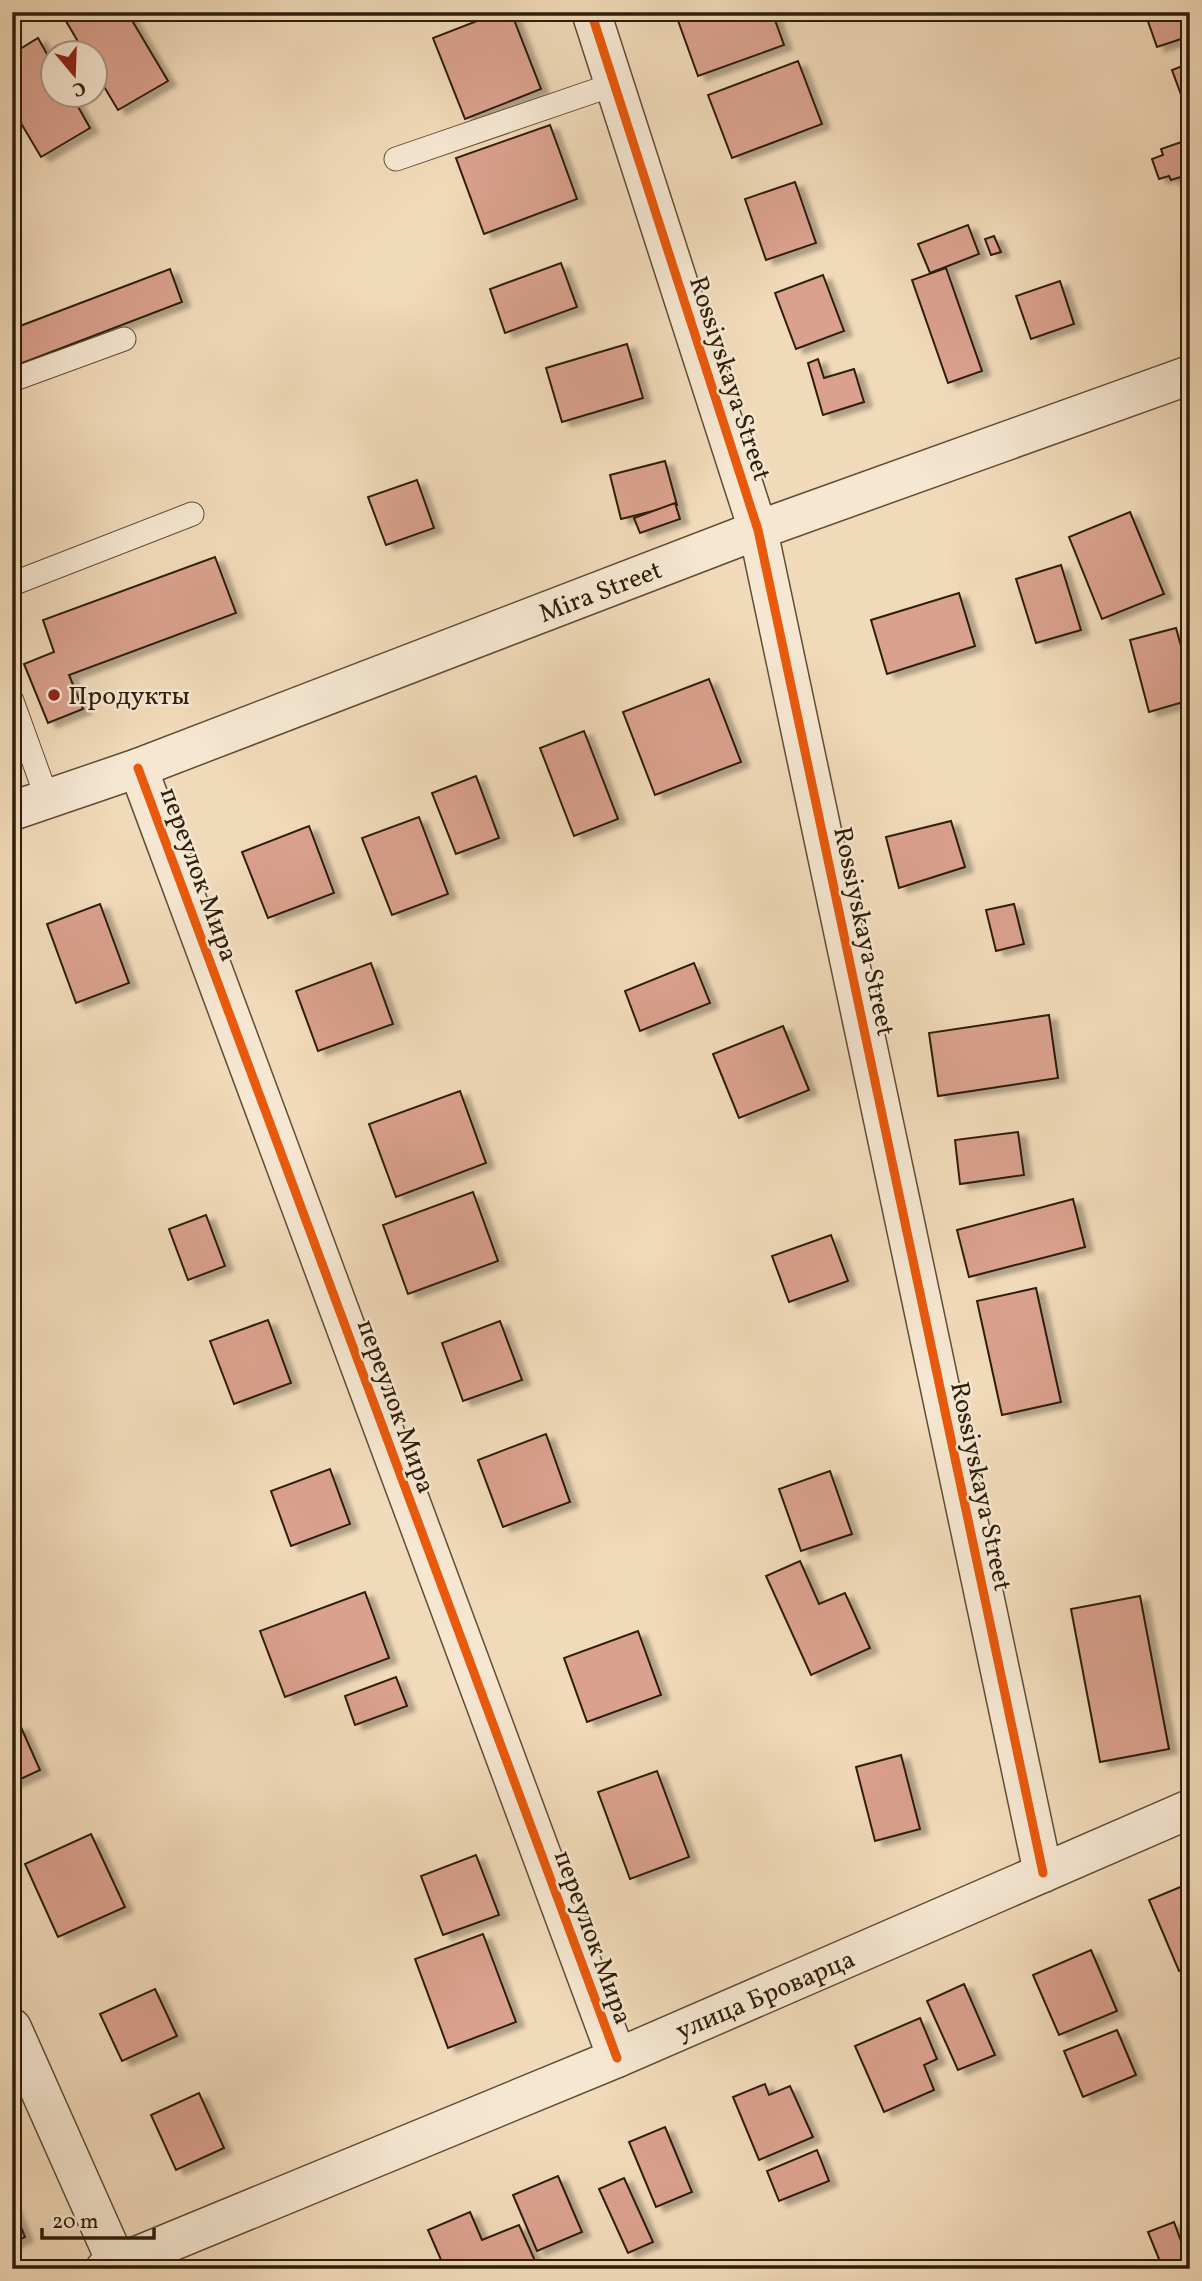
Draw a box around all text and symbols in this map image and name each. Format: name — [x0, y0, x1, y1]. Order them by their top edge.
north arrow — [38, 38, 108, 108]
text: С — [69, 74, 89, 102]
street label: Rossiyskaya Street — [679, 272, 779, 486]
street label: Mira Street — [534, 553, 667, 633]
place label: Продукты — [68, 679, 190, 715]
marker: Продукты — [46, 687, 62, 703]
street label: переулок Мира — [150, 783, 246, 967]
street label: Rossiyskaya Street — [823, 823, 903, 1039]
street label: переулок Мира — [347, 1315, 443, 1499]
street label: Rossiyskaya Street — [940, 1378, 1020, 1594]
street label: переулок Мира — [544, 1846, 640, 2030]
street label: улица Броварца — [671, 1942, 861, 2050]
scale bar — [42, 2197, 154, 2241]
text: 20 m — [52, 2208, 98, 2237]

